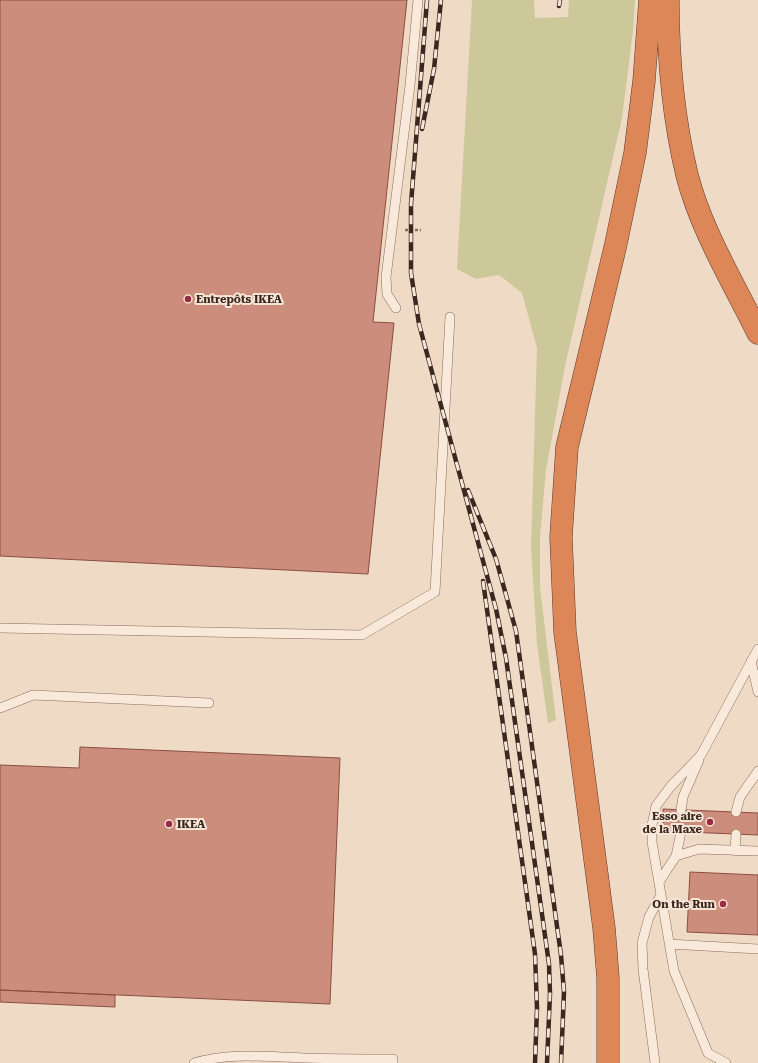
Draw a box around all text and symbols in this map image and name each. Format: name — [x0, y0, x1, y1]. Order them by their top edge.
place label: Entrepôts IKEA — [196, 293, 282, 306]
marker: Entrepôts IKEA — [183, 294, 193, 304]
place label: Esso aire de la Maxe — [643, 810, 703, 836]
marker: Esso aire de la Maxe — [705, 817, 715, 827]
place label: IKEA — [177, 818, 205, 831]
marker: IKEA — [164, 819, 174, 829]
place label: On the Run — [652, 898, 716, 911]
marker: On the Run — [718, 899, 728, 909]

